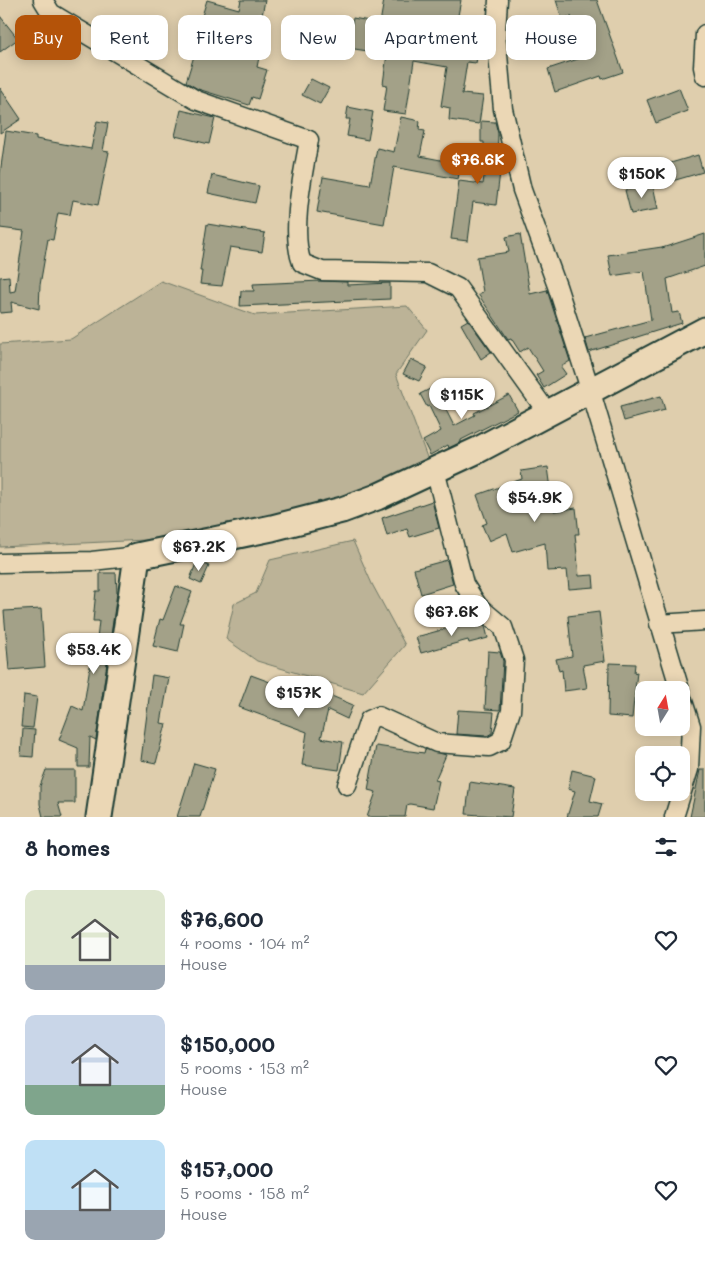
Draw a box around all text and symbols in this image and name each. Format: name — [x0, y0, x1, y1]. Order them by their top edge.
chip: Buy — [15, 15, 81, 60]
chip: Rent — [91, 15, 168, 60]
chip: Filters — [178, 15, 271, 60]
chip: New — [281, 15, 355, 60]
chip: Apartment — [365, 15, 496, 60]
chip: House — [506, 15, 596, 60]
pin: $76.6K — [437, 142, 519, 185]
text: $76.6K — [451, 148, 505, 169]
pin: $150K — [607, 156, 677, 199]
text: $150K — [618, 162, 666, 183]
pin: $115K — [427, 378, 497, 420]
text: $115K — [440, 383, 484, 404]
pin: $54.9K — [494, 480, 576, 523]
text: $54.9K — [508, 486, 562, 507]
pin: $67.2K — [158, 530, 240, 572]
text: $67.2K — [173, 535, 225, 556]
pin: $67.6K — [411, 594, 493, 637]
text: $67.6K — [425, 600, 479, 621]
pin: $53.4K — [53, 632, 135, 675]
text: $53.4K — [67, 638, 121, 659]
pin: $157K — [264, 676, 334, 718]
text: $157K — [276, 681, 322, 702]
north arrow — [635, 681, 690, 736]
map controls — [635, 681, 690, 801]
button: locate — [635, 746, 690, 801]
icon: filters — [652, 833, 680, 861]
text: 8 homes — [25, 834, 110, 861]
text: $76,600 — [180, 905, 264, 932]
icon: home — [65, 910, 125, 970]
icon: heart — [652, 926, 680, 954]
text: 4 rooms · 104 m² — [180, 932, 310, 953]
text: House — [180, 953, 227, 974]
text: $150,000 — [180, 1030, 275, 1057]
icon: home — [65, 1035, 125, 1095]
icon: heart — [652, 1051, 680, 1079]
text: 5 rooms · 153 m² — [180, 1057, 309, 1078]
text: House — [180, 1078, 227, 1099]
text: $157,000 — [180, 1155, 273, 1182]
icon: home — [65, 1160, 125, 1220]
icon: heart — [652, 1176, 680, 1204]
text: 5 rooms · 158 m² — [180, 1182, 309, 1203]
text: House — [180, 1203, 227, 1224]

